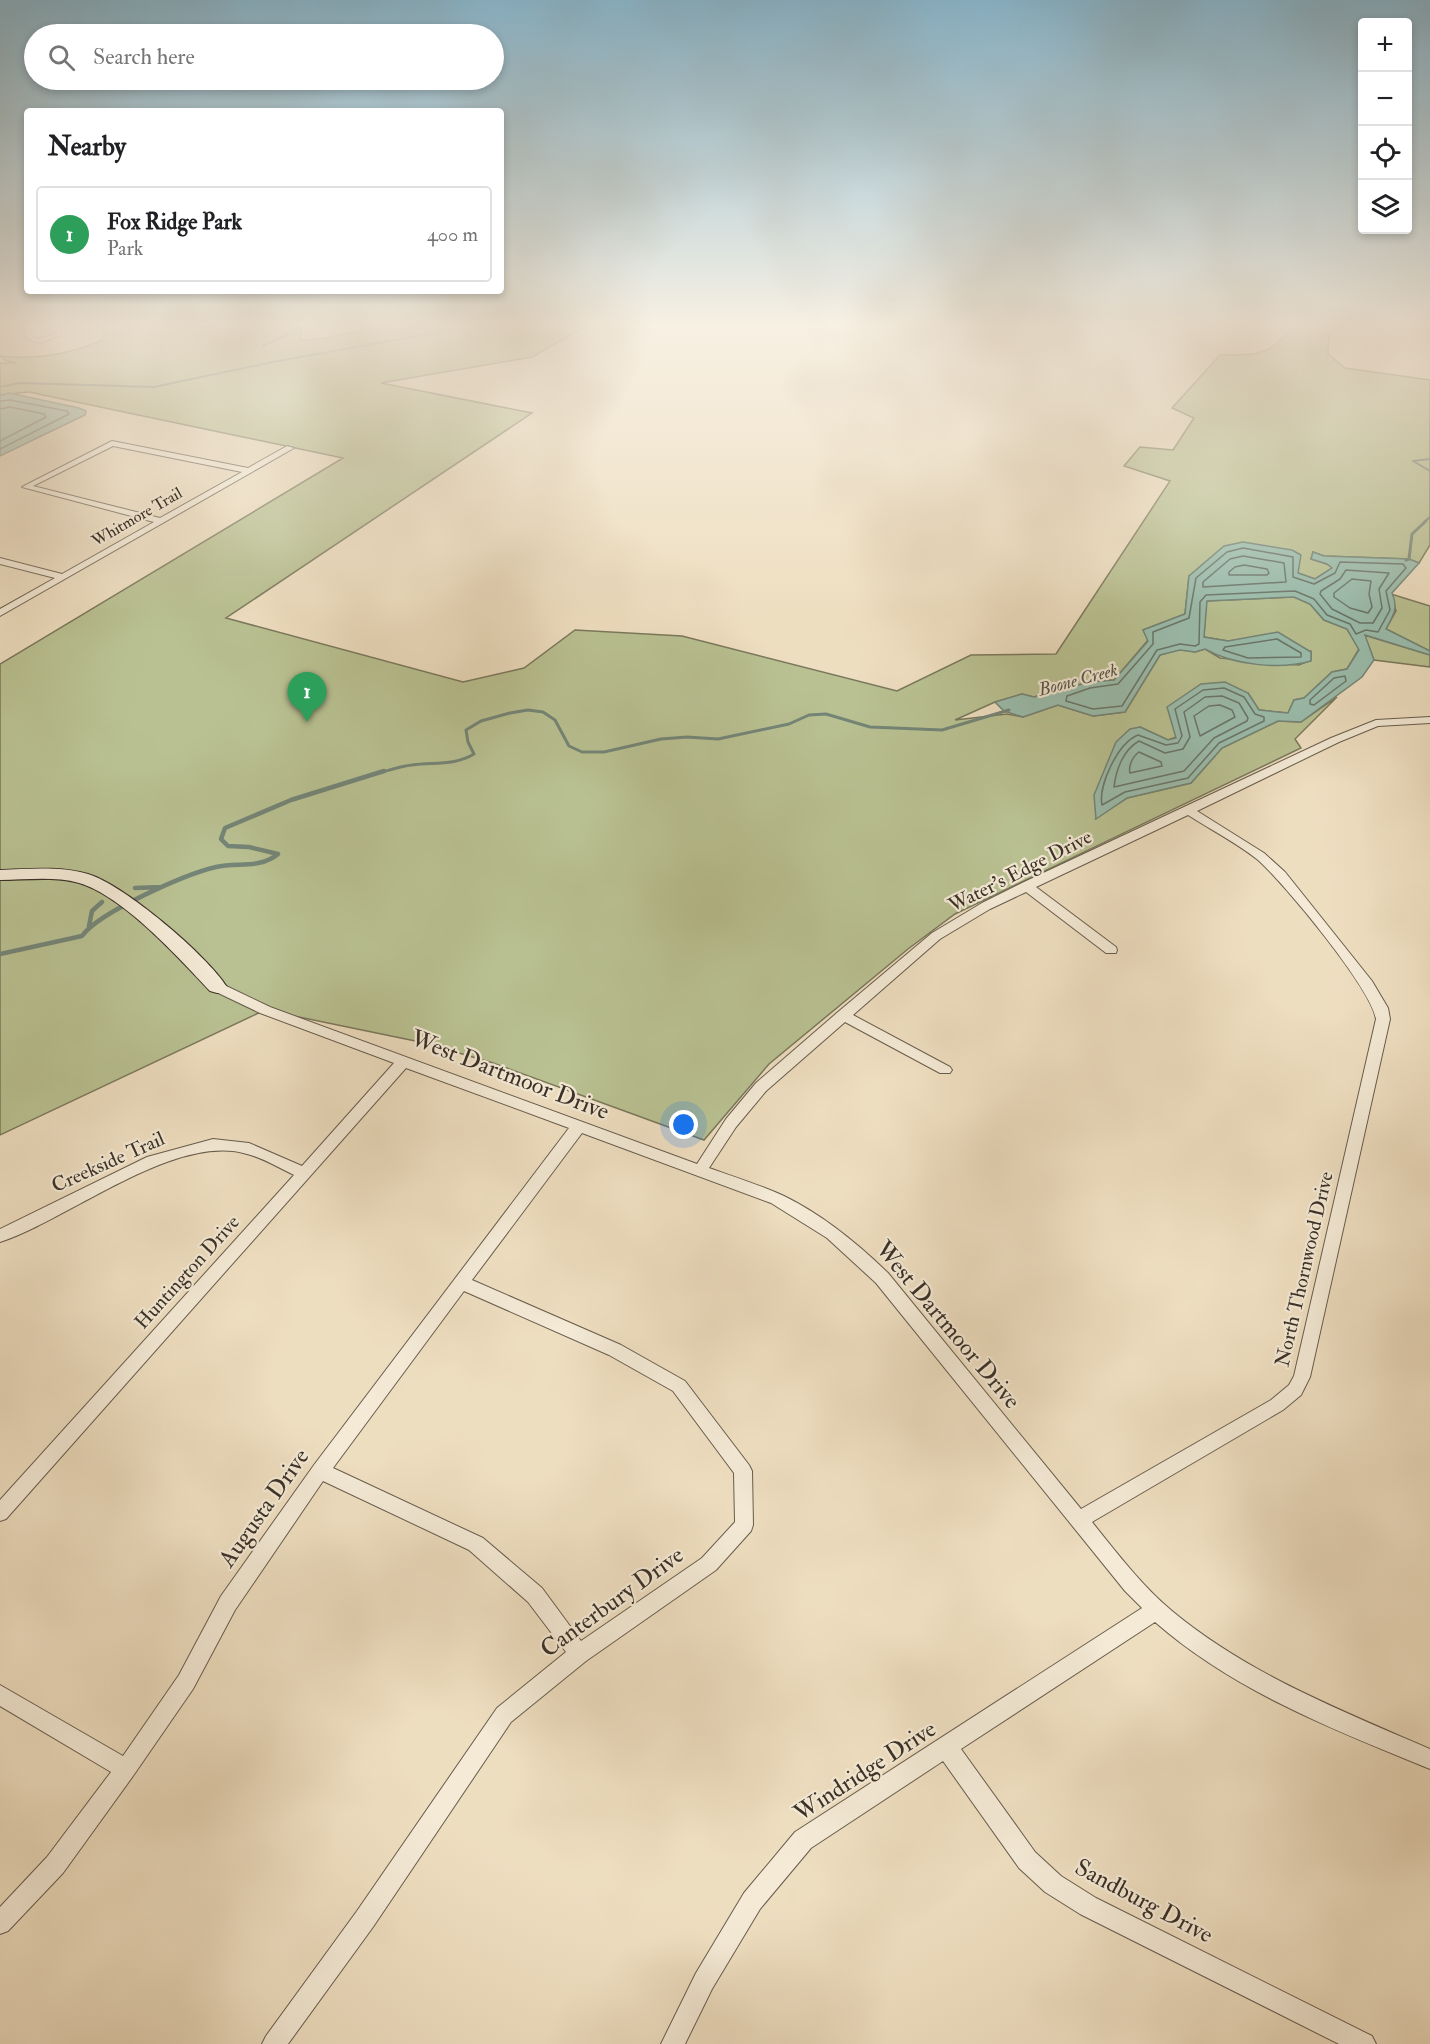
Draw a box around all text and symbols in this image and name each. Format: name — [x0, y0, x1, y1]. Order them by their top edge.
map controls — [1358, 18, 1412, 234]
button: + — [1358, 18, 1412, 72]
search box — [24, 24, 504, 90]
icon: search — [45, 41, 78, 74]
text: Search here — [93, 43, 195, 71]
button: − — [1358, 72, 1412, 126]
button: locate — [1358, 126, 1412, 180]
text: Nearby — [48, 131, 126, 163]
button: layers — [1358, 180, 1412, 234]
text: Fox Ridge Park — [107, 208, 242, 236]
text: 1 — [66, 222, 73, 247]
text: 400 m — [427, 222, 478, 247]
text: Park — [107, 236, 143, 261]
street label: Whitmore Trail — [87, 483, 186, 551]
water label: Boone Creek — [1035, 658, 1120, 702]
pin: 1 — [288, 672, 326, 722]
street label: Water’s Edge Drive — [943, 824, 1096, 918]
street label: West Dartmoor Drive — [405, 1023, 614, 1127]
your location — [669, 1110, 698, 1139]
street label: Creekside Trail — [48, 1126, 168, 1198]
street label: North Thornwood Drive — [1269, 1169, 1339, 1369]
street label: Huntington Drive — [129, 1210, 245, 1334]
street label: West Dartmoor Drive — [868, 1234, 1027, 1415]
street label: Augusta Drive — [211, 1443, 316, 1574]
street label: Canterbury Drive — [534, 1540, 690, 1664]
street label: Windridge Drive — [787, 1713, 942, 1829]
street label: Sandburg Drive — [1070, 1852, 1218, 1950]

